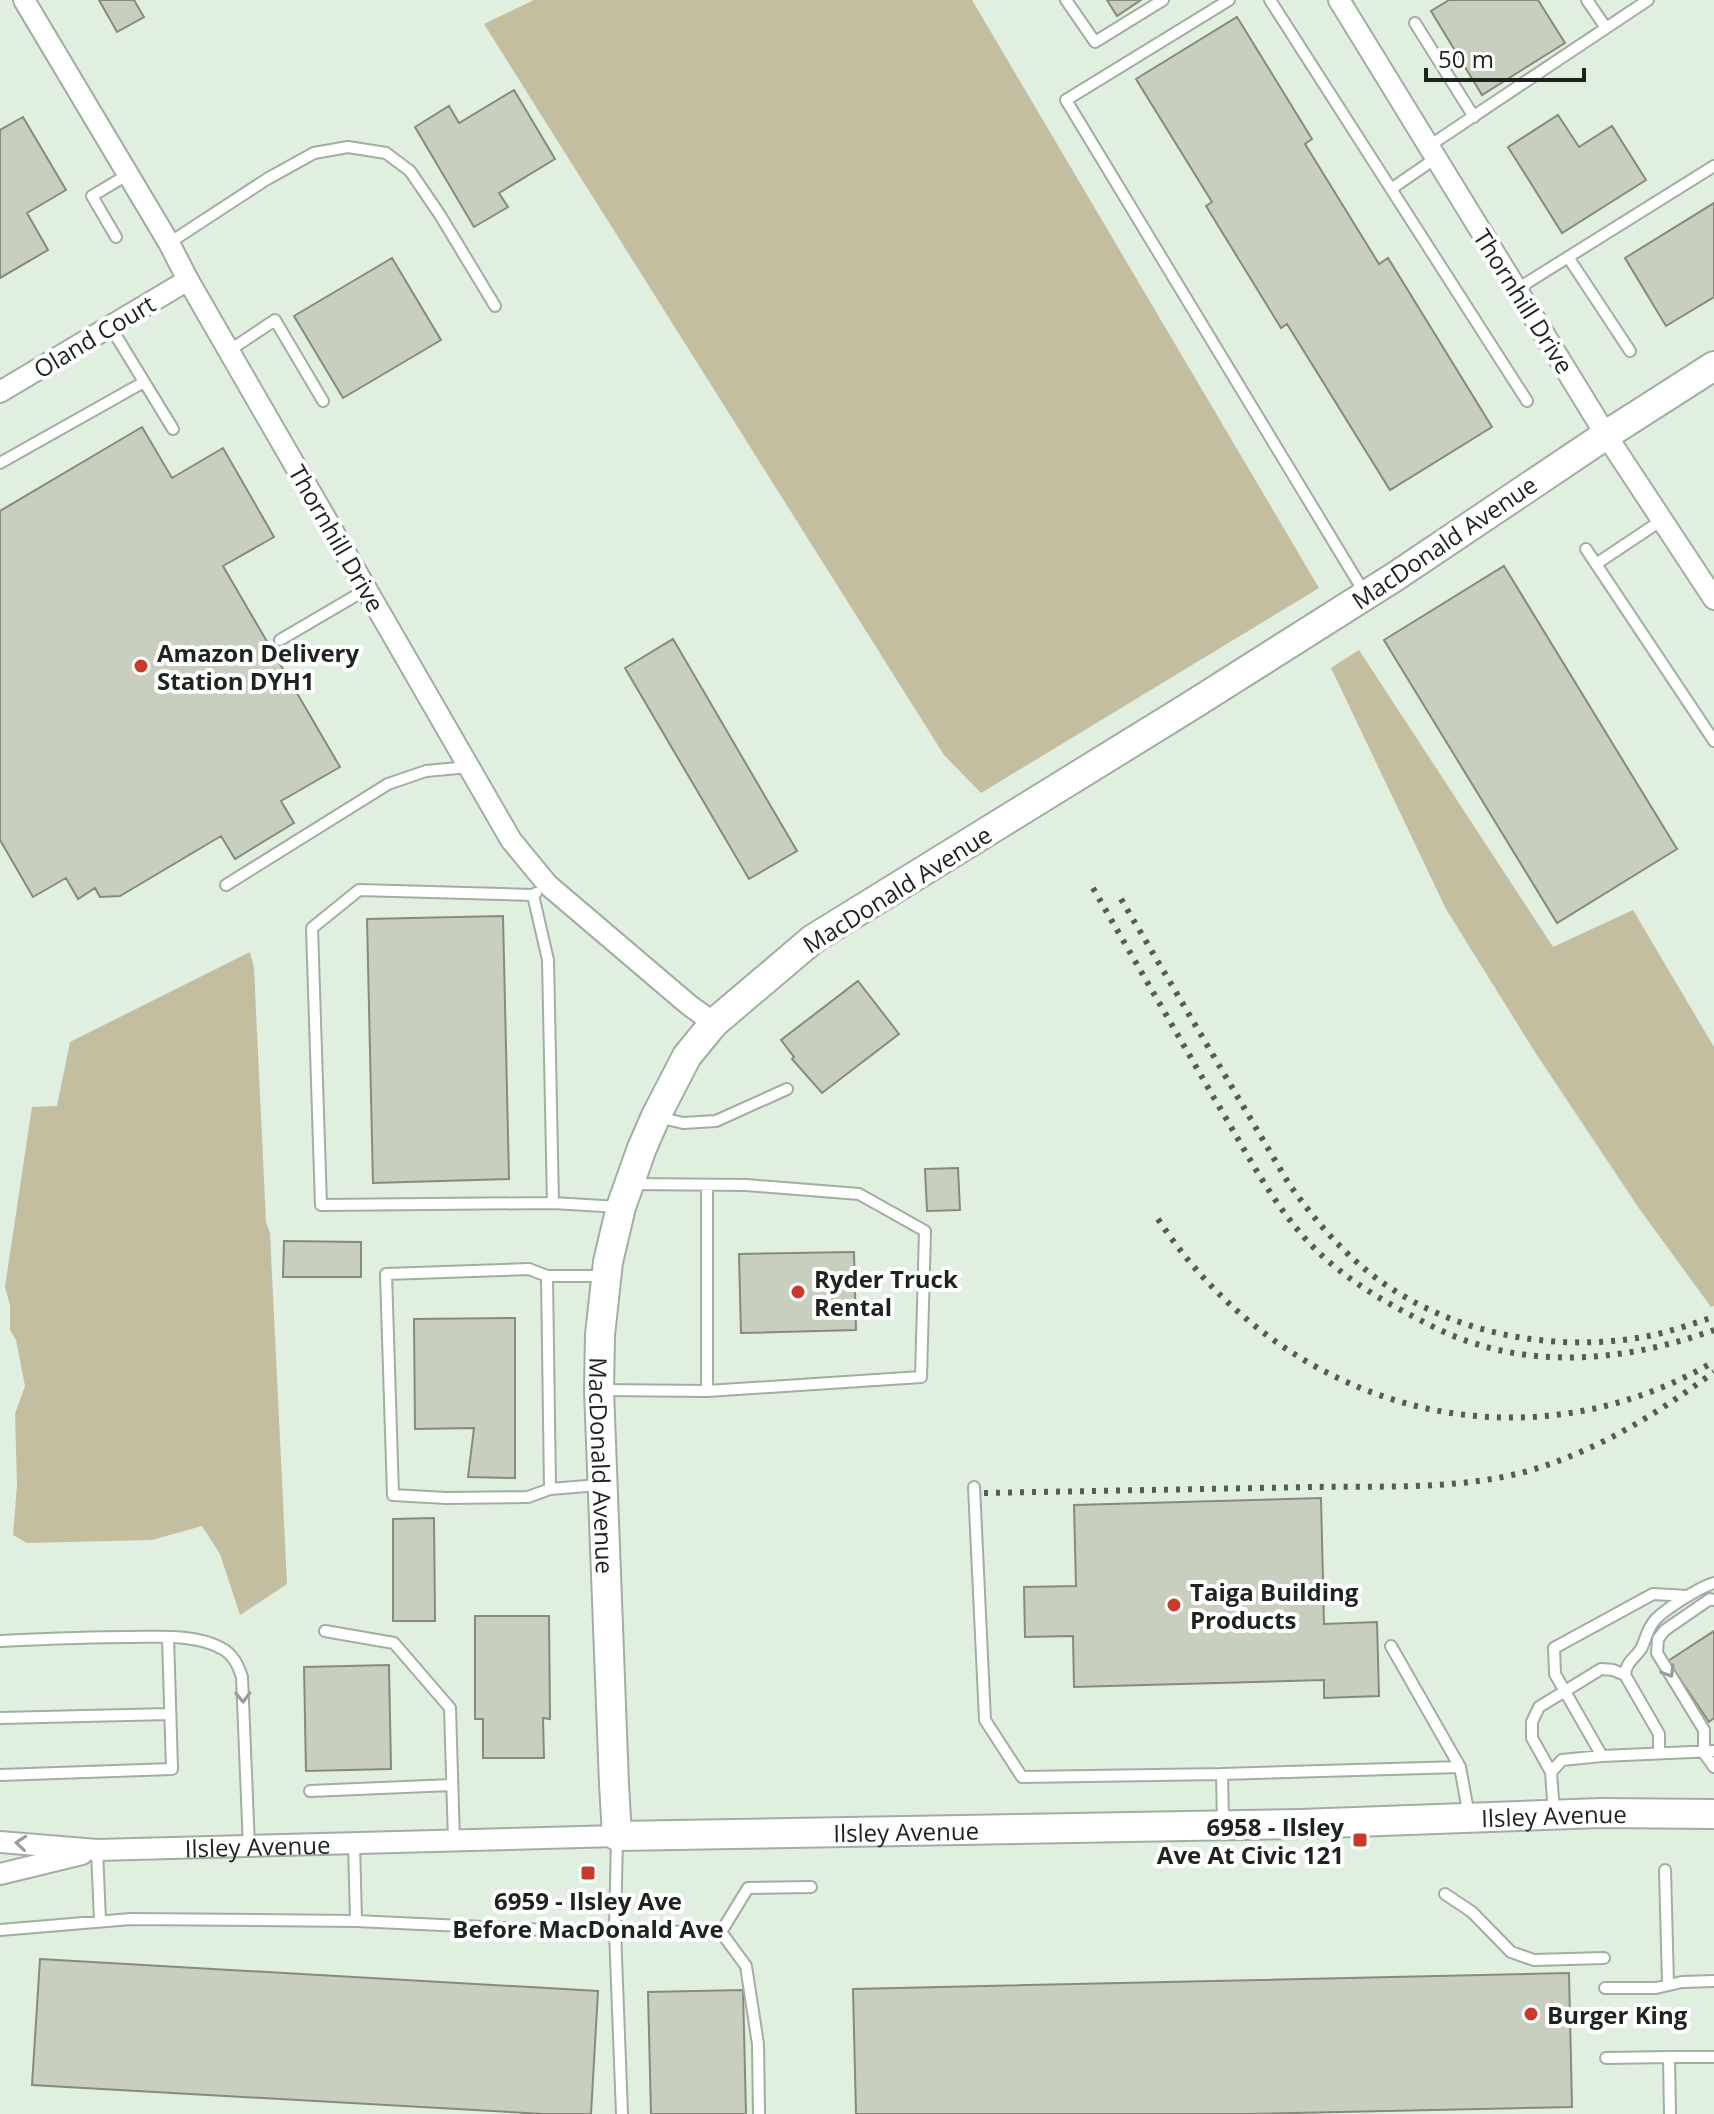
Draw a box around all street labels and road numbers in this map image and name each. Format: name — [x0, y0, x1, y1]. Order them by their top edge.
street label: Thornhill Drive — [1466, 222, 1582, 380]
street label: Oland Court — [27, 287, 161, 385]
street label: Thornhill Drive — [282, 458, 392, 618]
street label: MacDonald Avenue — [1345, 468, 1543, 616]
street label: MacDonald Avenue — [796, 818, 998, 960]
street label: MacDonald Avenue — [582, 1357, 622, 1575]
street label: Ilsley Avenue — [1481, 1796, 1627, 1834]
street label: Ilsley Avenue — [833, 1813, 979, 1849]
street label: Ilsley Avenue — [184, 1827, 331, 1864]

